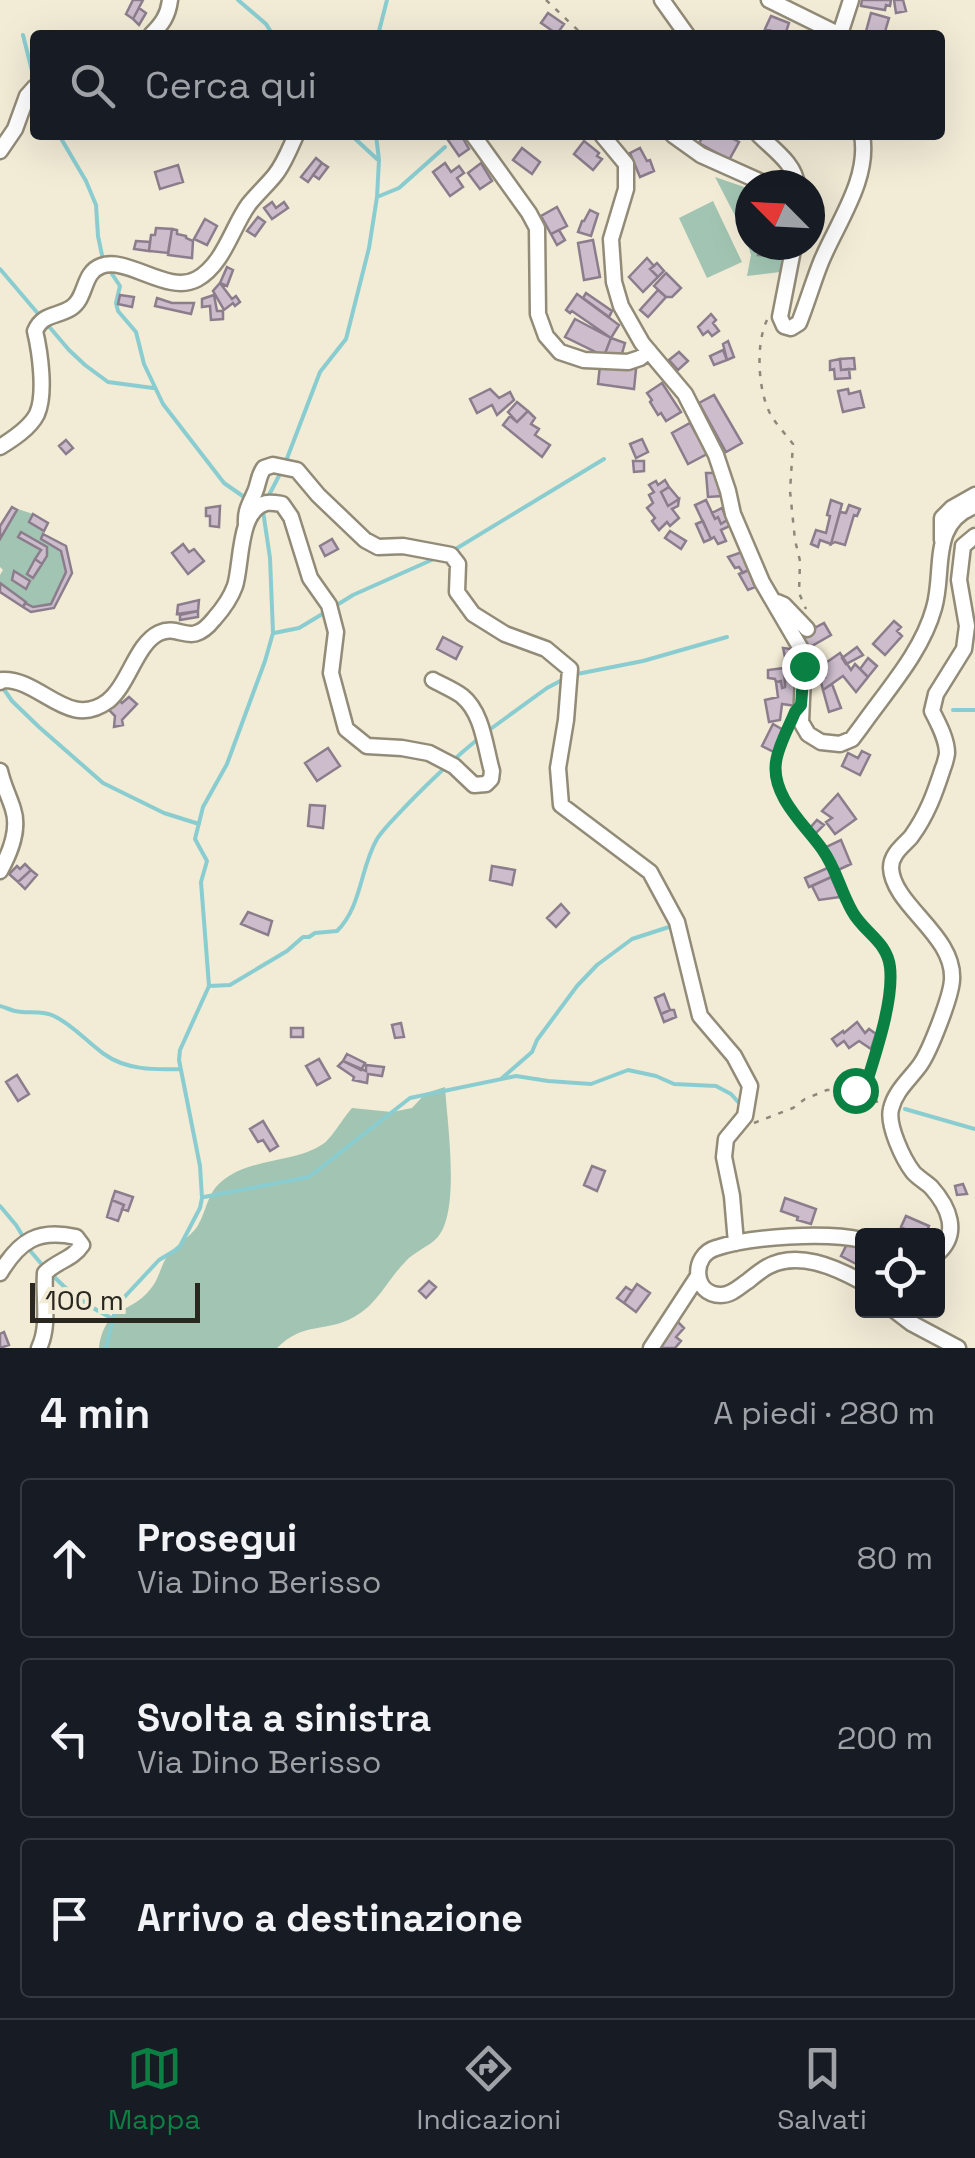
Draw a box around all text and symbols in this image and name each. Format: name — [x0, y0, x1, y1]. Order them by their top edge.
search box — [30, 30, 945, 140]
icon: search — [65, 58, 120, 113]
text: Cerca qui — [145, 61, 317, 109]
north arrow — [735, 170, 825, 260]
route end — [782, 644, 828, 690]
route start — [833, 1068, 879, 1114]
map controls — [855, 1228, 945, 1318]
button: locate — [855, 1228, 945, 1318]
scale bar — [30, 1278, 200, 1322]
text: 100 m — [45, 1282, 124, 1318]
text: 4 min — [40, 1387, 150, 1440]
text: A piedi · 280 m — [713, 1393, 935, 1433]
text: Prosegui — [137, 1514, 297, 1562]
icon: ahead — [42, 1531, 97, 1586]
text: 80 m — [857, 1538, 933, 1578]
text: Via Dino Berisso — [137, 1562, 381, 1602]
text: Svolta a sinistra — [137, 1694, 431, 1742]
icon: left — [42, 1711, 97, 1766]
text: 200 m — [837, 1718, 933, 1758]
text: Via Dino Berisso — [137, 1742, 381, 1782]
icon: arrive — [42, 1891, 97, 1946]
text: Arrivo a destinazione — [137, 1894, 523, 1942]
tab: Mappa — [108, 2041, 201, 2137]
tab: Indicazioni — [417, 2041, 561, 2137]
tab: Salvati — [777, 2041, 867, 2137]

